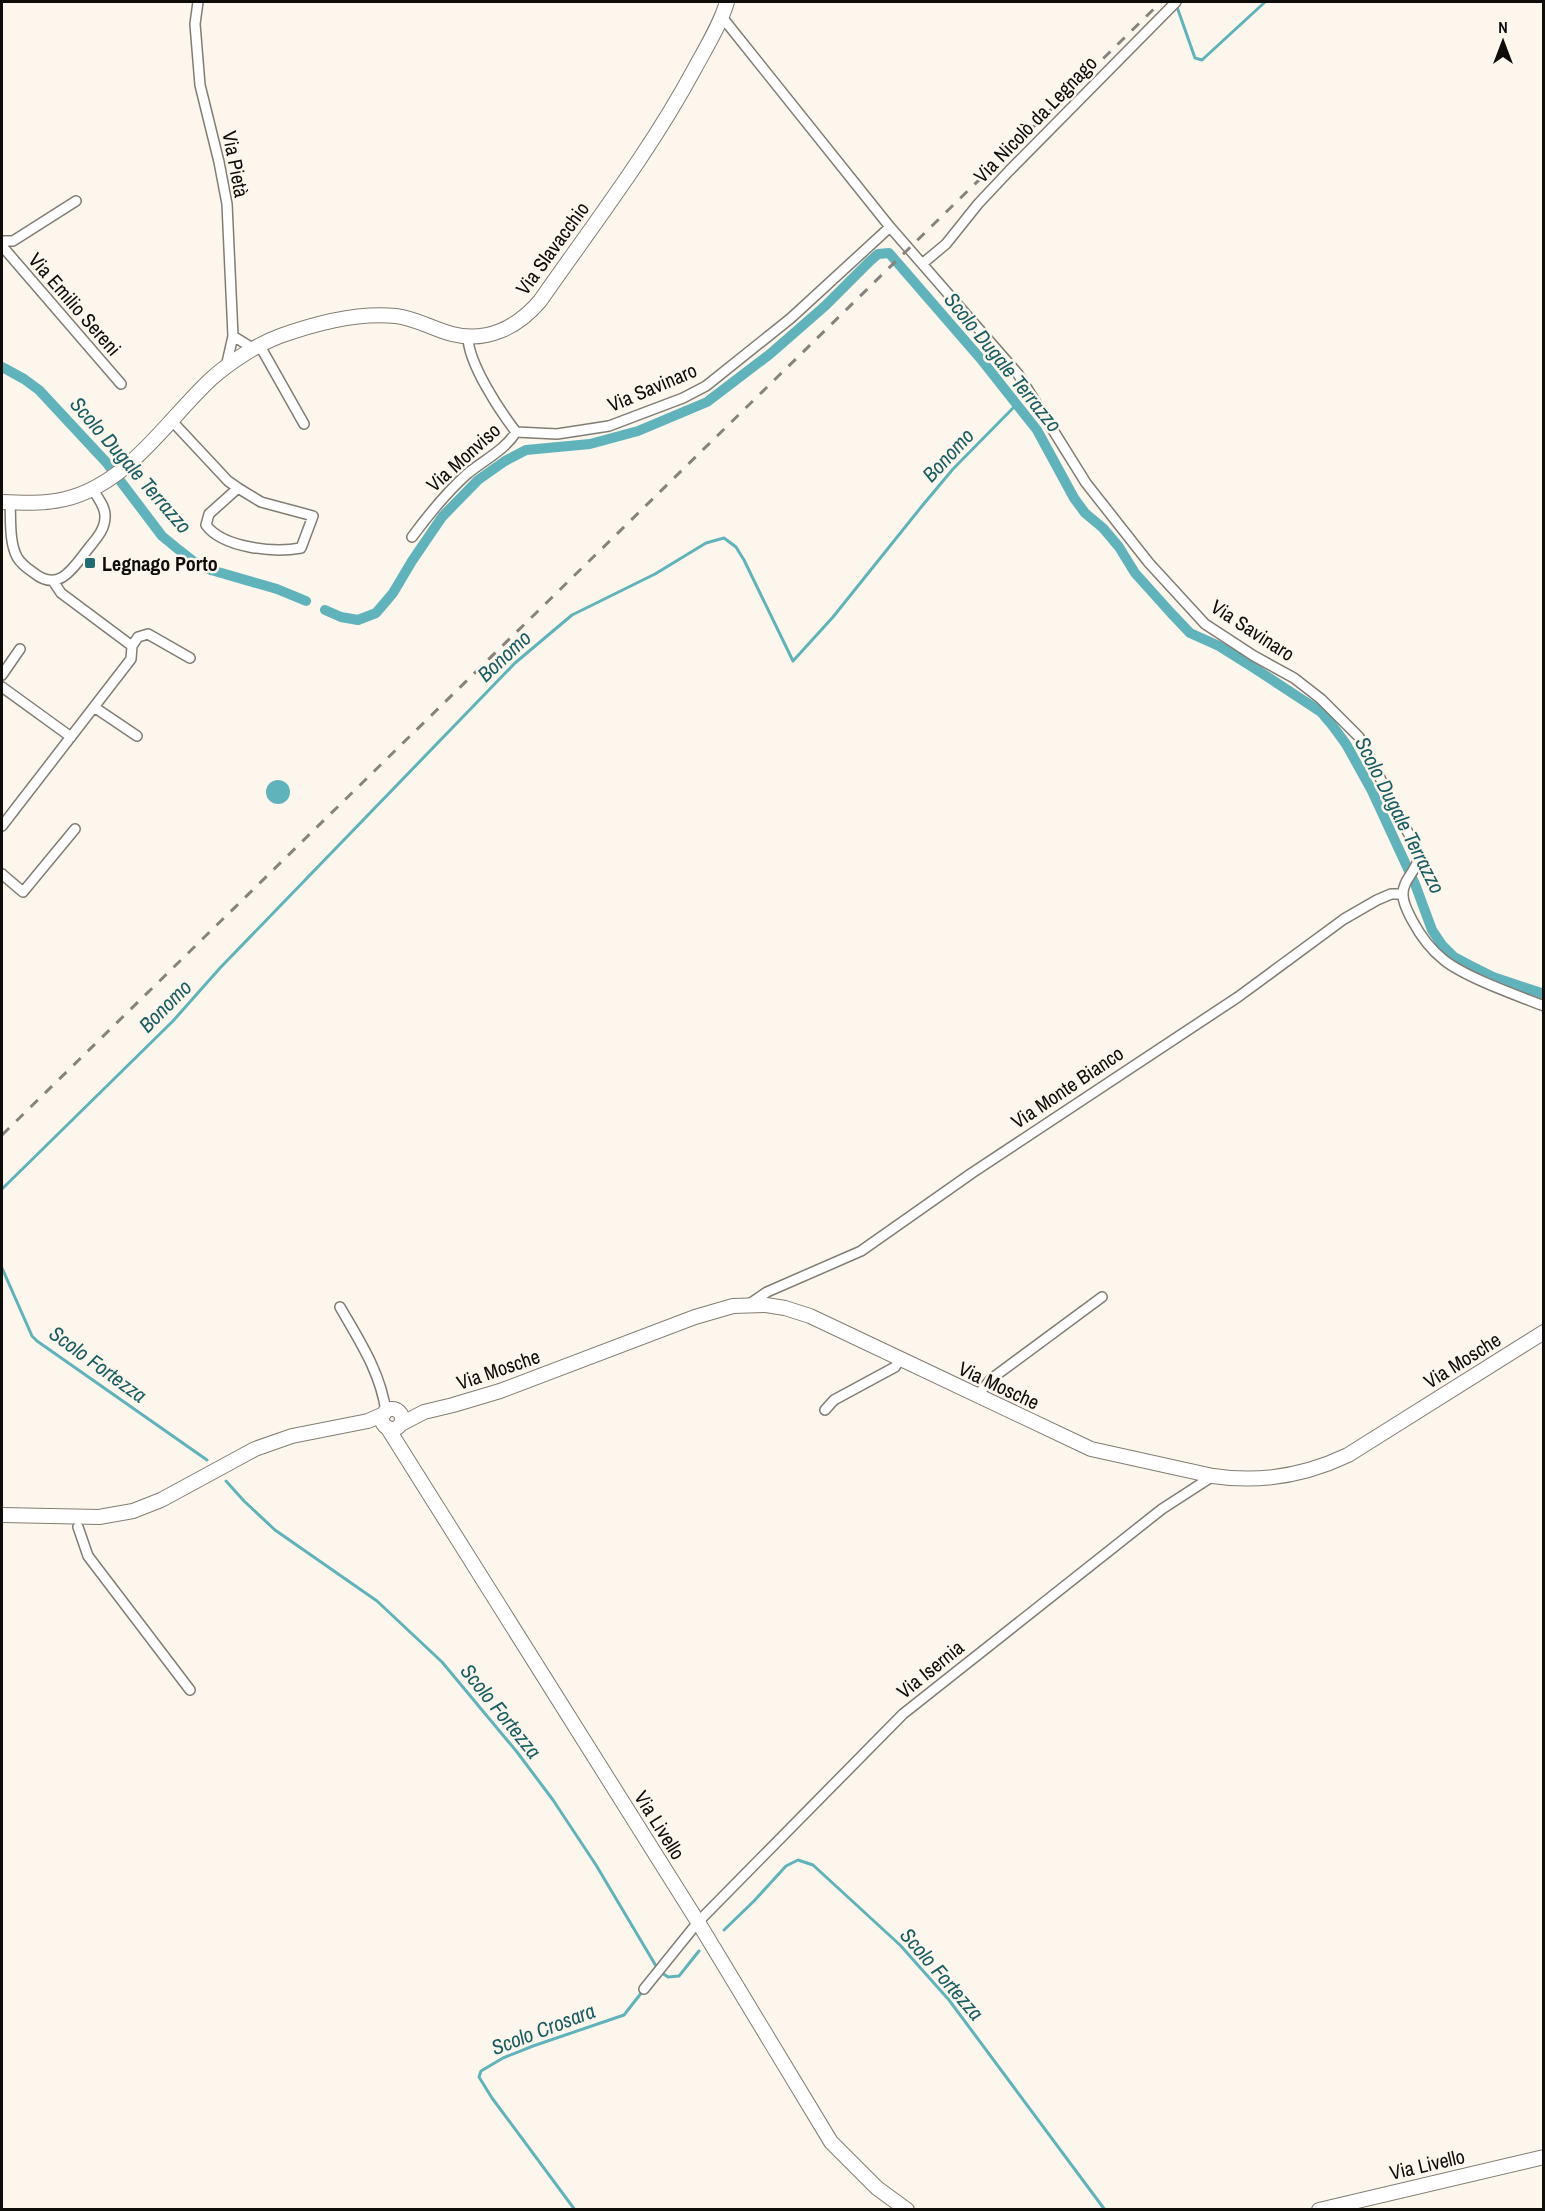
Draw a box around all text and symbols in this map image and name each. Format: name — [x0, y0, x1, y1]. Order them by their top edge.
north arrow — [1473, 12, 1533, 72]
text: N — [1498, 16, 1508, 38]
street label: Via Nicolò da Legnago — [967, 50, 1103, 188]
street label: Via Pietà — [216, 128, 256, 200]
street label: Via Slavacchio — [509, 196, 595, 300]
street label: Via Emilio Sereni — [23, 247, 127, 361]
water label: Scolo Dugale Terrazzo — [937, 286, 1069, 438]
street label: Via Savinaro — [603, 356, 701, 418]
water label: Scolo Dugale Terrazzo — [63, 390, 199, 540]
street label: Via Monviso — [420, 417, 506, 497]
water label: Bonomo — [916, 422, 980, 488]
place label: Legnago Porto — [102, 550, 218, 577]
marker: Legnago Porto — [83, 556, 97, 570]
street label: Via Savinaro — [1206, 593, 1300, 667]
water label: Bonomo — [471, 624, 537, 688]
water label: Scolo Dugale Terrazzo — [1348, 732, 1452, 898]
water label: Bonomo — [132, 973, 198, 1039]
street label: Via Monte Bianco — [1006, 1039, 1128, 1135]
water label: Scolo Fortezza — [43, 1319, 153, 1409]
street label: Via Mosche — [1418, 1326, 1506, 1394]
street label: Via Mosche — [453, 1342, 543, 1396]
street label: Via Mosche — [954, 1355, 1044, 1415]
street label: Via Isernia — [891, 1634, 969, 1704]
water label: Scolo Fortezza — [454, 1657, 548, 1765]
street label: Via Livello — [628, 1785, 692, 1865]
water label: Scolo Fortezza — [894, 1921, 990, 2027]
water label: Scolo Crosara — [487, 1996, 599, 2062]
street label: Via Livello — [1387, 2142, 1467, 2186]

